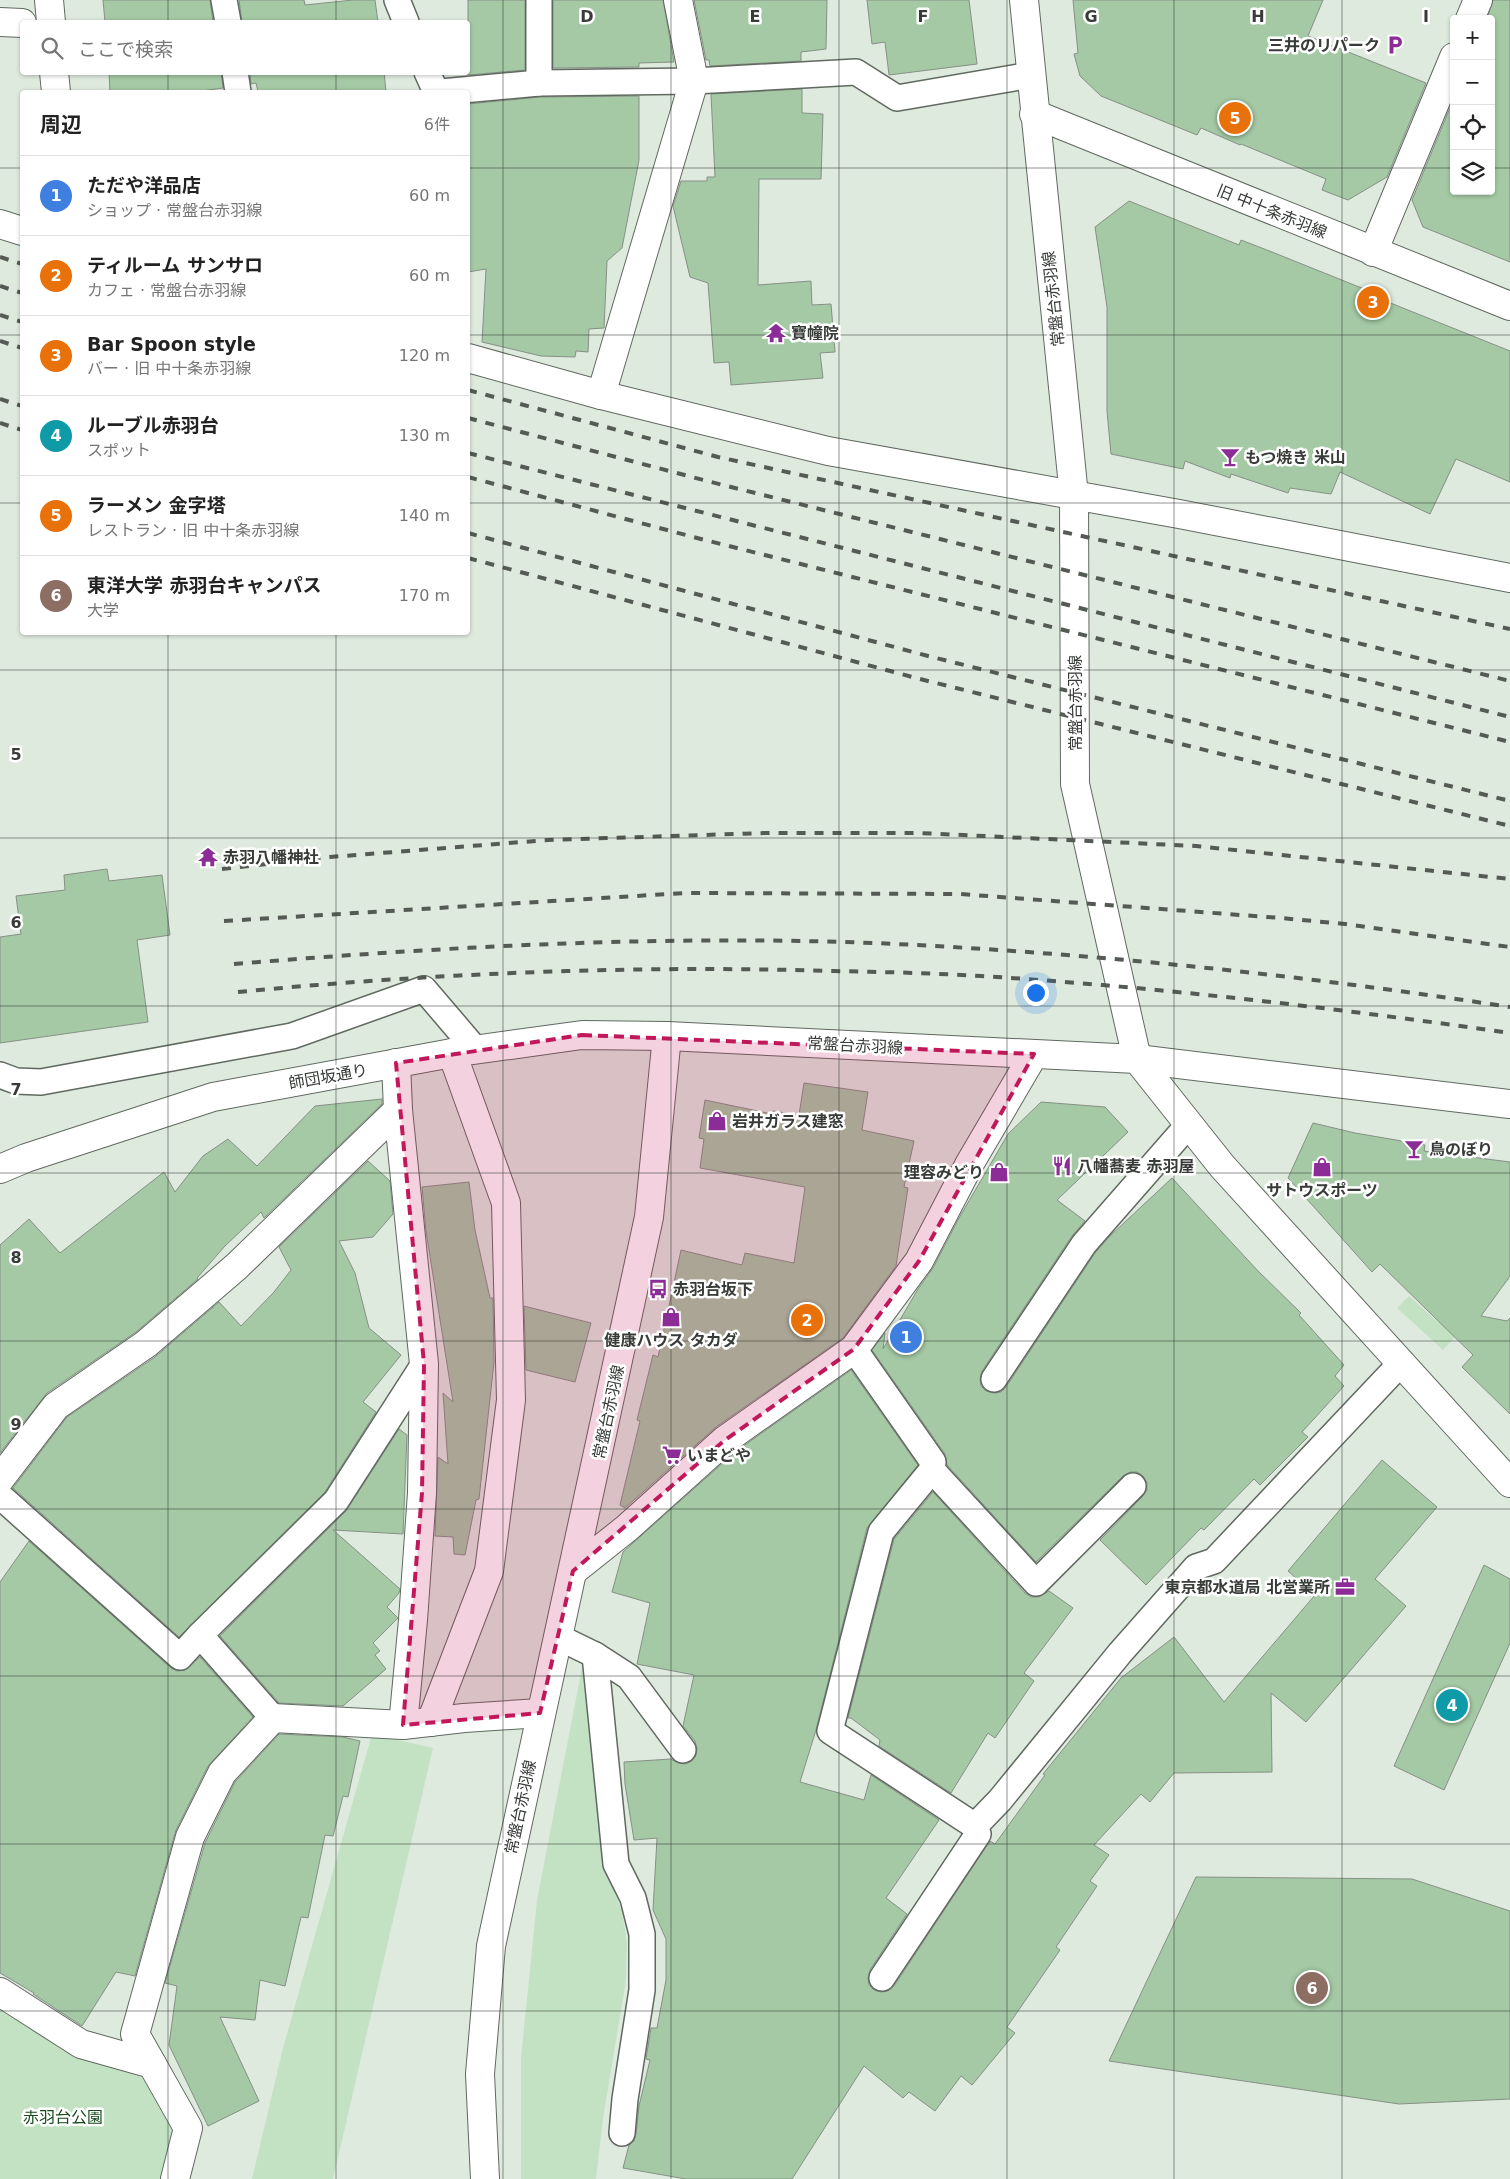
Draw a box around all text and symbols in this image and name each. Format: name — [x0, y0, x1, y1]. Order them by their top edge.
text: D — [580, 7, 594, 26]
text: E — [750, 7, 760, 26]
text: F — [918, 7, 928, 26]
text: G — [1084, 7, 1098, 26]
text: H — [1251, 7, 1265, 26]
text: I — [1423, 7, 1429, 26]
map controls — [1450, 15, 1495, 195]
button: + — [1450, 15, 1495, 60]
search box — [20, 20, 470, 75]
icon: search — [38, 34, 66, 62]
parking icon: 三井のリパーク — [1384, 34, 1406, 56]
place label: 三井のリパーク — [1268, 36, 1380, 55]
text: ここで検索 — [78, 38, 173, 60]
button: − — [1450, 60, 1495, 105]
pin: 5 — [1219, 99, 1251, 137]
button: locate — [1450, 105, 1495, 150]
text: 周辺 — [40, 113, 82, 137]
text: 6件 — [424, 115, 450, 134]
button: layers — [1450, 150, 1495, 195]
text: ただや洋品店 — [87, 174, 201, 196]
street label: 旧 中十条赤羽線 — [1214, 181, 1330, 242]
text: 1 — [50, 186, 62, 205]
text: 60 m — [409, 186, 450, 205]
text: ショップ · 常盤台赤羽線 — [87, 201, 262, 220]
street label: 常盤台赤羽線 — [1039, 250, 1068, 348]
text: ティルーム サンサロ — [87, 254, 263, 276]
text: 2 — [50, 266, 62, 285]
text: 60 m — [409, 266, 450, 285]
text: カフェ · 常盤台赤羽線 — [87, 281, 246, 300]
pin: 3 — [1357, 283, 1389, 321]
temple icon: 寶幢院 — [765, 322, 787, 344]
place label: 寶幢院 — [791, 324, 839, 343]
text: Bar Spoon style — [87, 333, 256, 355]
text: 3 — [50, 346, 62, 365]
text: 120 m — [399, 346, 450, 365]
text: バー · 旧 中十条赤羽線 — [87, 359, 251, 378]
text: ルーブル赤羽台 — [87, 414, 219, 436]
text: 4 — [50, 426, 62, 445]
text: 130 m — [399, 426, 450, 445]
text: スポット — [87, 441, 151, 460]
bar icon: もつ焼き 米山 — [1219, 446, 1241, 468]
place label: もつ焼き 米山 — [1245, 448, 1346, 467]
text: ラーメン 金字塔 — [87, 494, 226, 516]
text: 5 — [50, 506, 62, 525]
text: 140 m — [399, 506, 450, 525]
text: レストラン · 旧 中十条赤羽線 — [87, 521, 299, 540]
text: 東洋大学 赤羽台キャンパス — [87, 574, 322, 596]
text: 6 — [50, 586, 62, 605]
text: 170 m — [399, 586, 450, 605]
text: 大学 — [87, 601, 119, 620]
street label: 常盤台赤羽線 — [1066, 655, 1085, 751]
text: 5 — [10, 745, 22, 764]
temple icon: 赤羽八幡神社 — [197, 846, 219, 868]
place label: 赤羽八幡神社 — [223, 848, 319, 867]
text: 6 — [10, 913, 22, 932]
your location — [1023, 980, 1049, 1006]
street label: 常盤台赤羽線 — [807, 1033, 903, 1057]
street label: 師団坂通り — [287, 1060, 369, 1093]
text: 7 — [10, 1080, 22, 1099]
shop icon: 岩井ガラス建窓 — [706, 1110, 728, 1132]
place label: 岩井ガラス建窓 — [732, 1112, 844, 1131]
bar icon: 鳥のぼり — [1403, 1138, 1425, 1160]
place label: 鳥のぼり — [1429, 1140, 1493, 1159]
restaurant icon: 八幡蕎麦 赤羽屋 — [1051, 1155, 1073, 1177]
shop icon: サトウスポーツ — [1311, 1156, 1333, 1178]
place label: 八幡蕎麦 赤羽屋 — [1077, 1157, 1195, 1176]
shop icon: 理容みどり — [988, 1161, 1010, 1183]
place label: 理容みどり — [904, 1163, 984, 1182]
place label: サトウスポーツ — [1266, 1181, 1378, 1200]
text: 8 — [10, 1248, 22, 1267]
bus stop icon: 赤羽台坂下 — [647, 1278, 669, 1300]
place label: 赤羽台坂下 — [673, 1280, 753, 1299]
pin: 2 — [791, 1301, 823, 1339]
shop icon: 健康ハウス タカダ — [660, 1306, 682, 1328]
pin: 1 — [890, 1318, 922, 1356]
place label: 健康ハウス タカダ — [604, 1331, 738, 1350]
street label: 常盤台赤羽線 — [589, 1363, 628, 1461]
text: 9 — [10, 1415, 22, 1434]
supermarket icon: いまどや — [661, 1444, 683, 1466]
place label: いまどや — [687, 1446, 751, 1465]
office icon: 東京都水道局 北営業所 — [1334, 1576, 1356, 1598]
place label: 東京都水道局 北営業所 — [1164, 1578, 1330, 1597]
pin: 4 — [1436, 1686, 1468, 1724]
street label: 常盤台赤羽線 — [501, 1758, 540, 1856]
pin: 6 — [1296, 1969, 1328, 2007]
park label: 赤羽台公園 — [23, 2108, 103, 2127]

